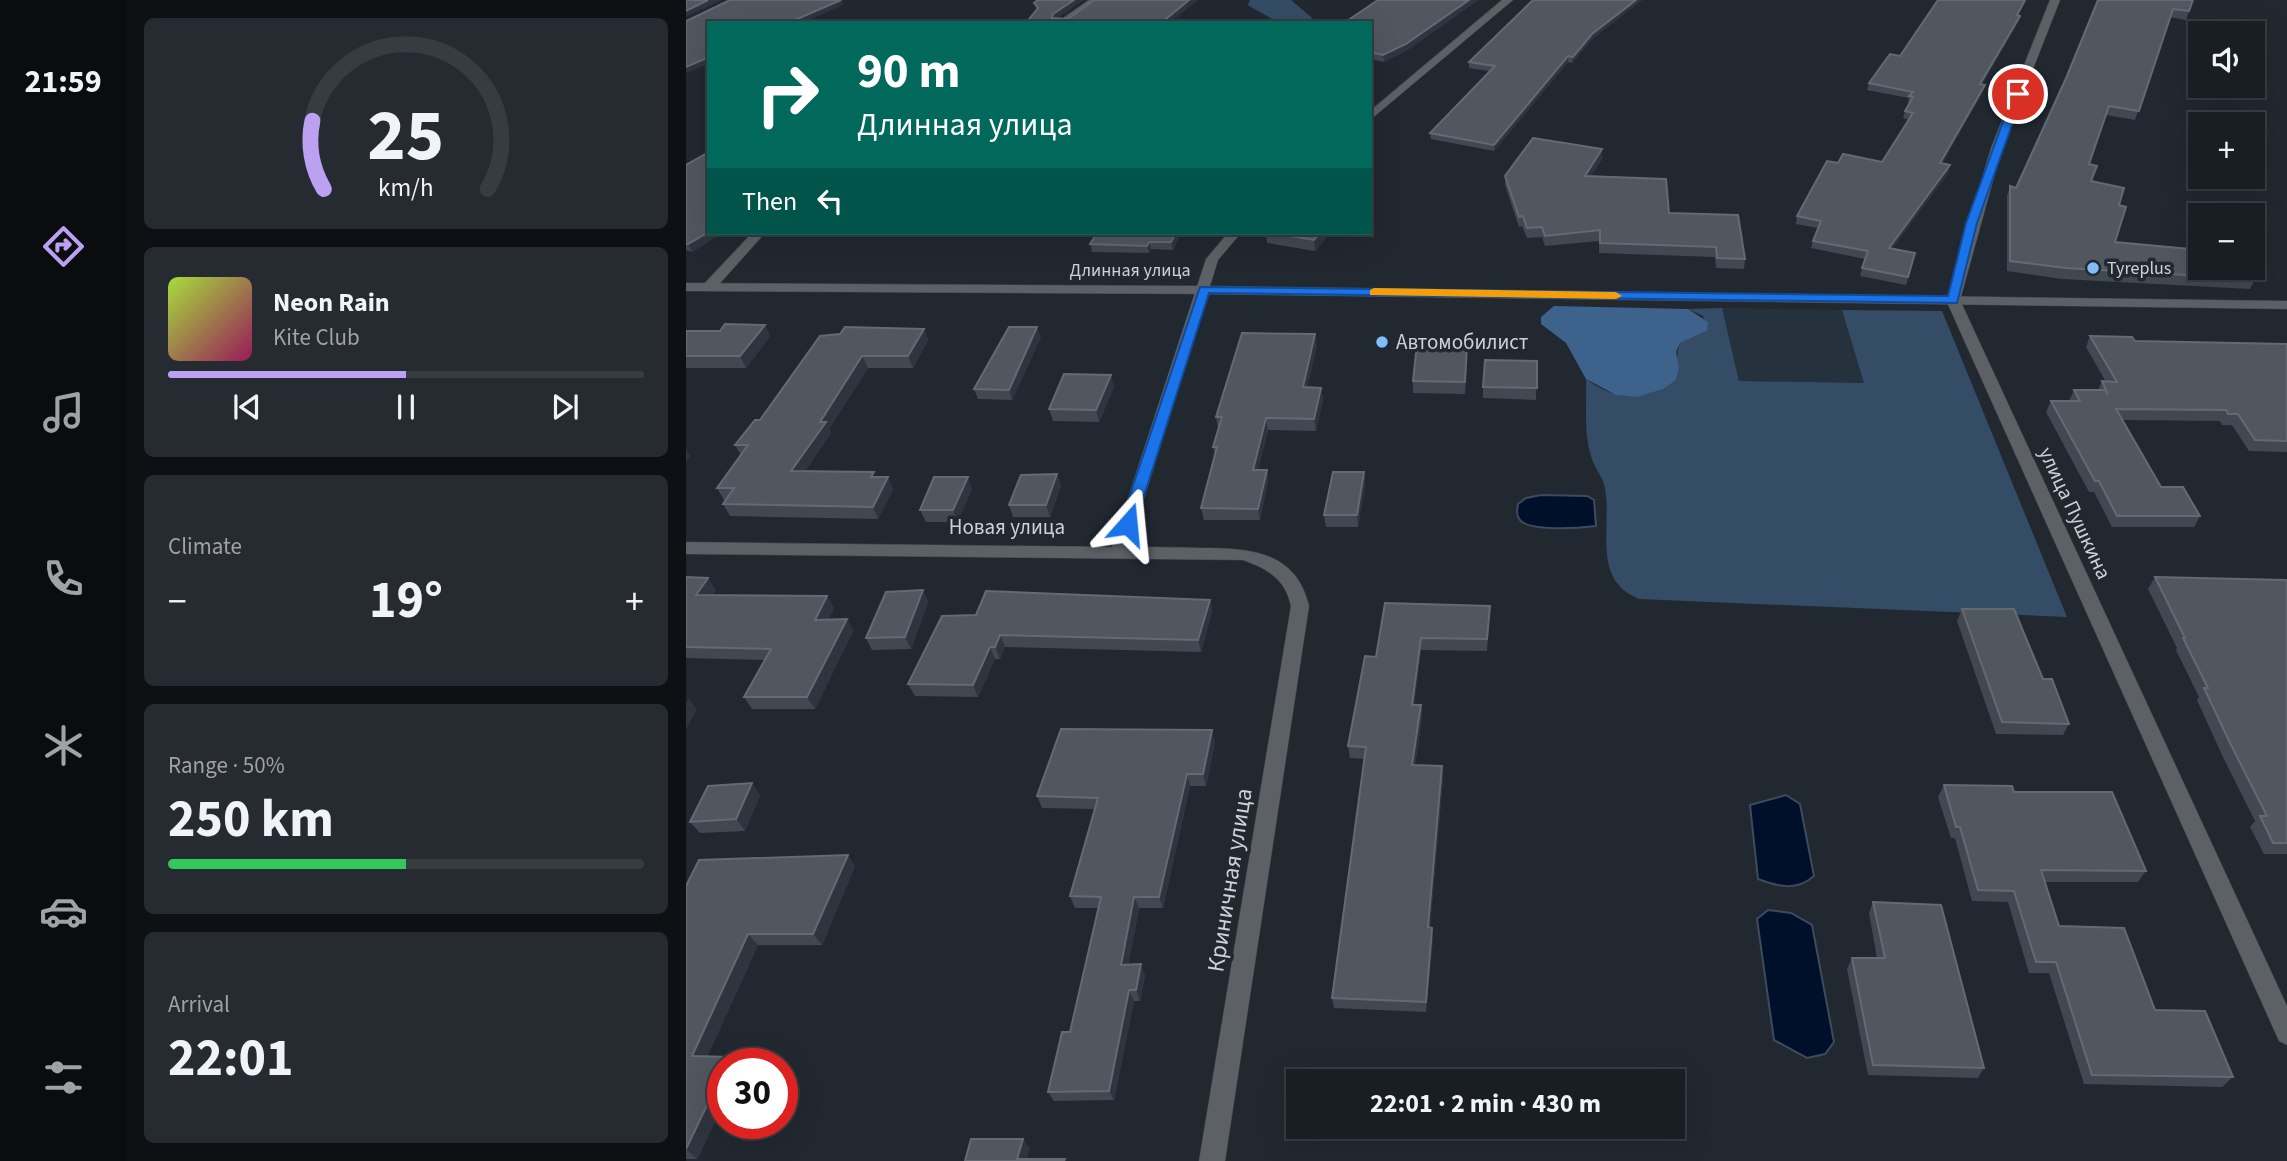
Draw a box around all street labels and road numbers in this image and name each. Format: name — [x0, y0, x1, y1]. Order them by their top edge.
street label: Длинная улица — [1069, 258, 1191, 283]
street label: улица Пушкина — [2031, 442, 2119, 584]
street label: Новая улица — [949, 512, 1065, 542]
street label: Криничная улица — [1198, 786, 1262, 974]

